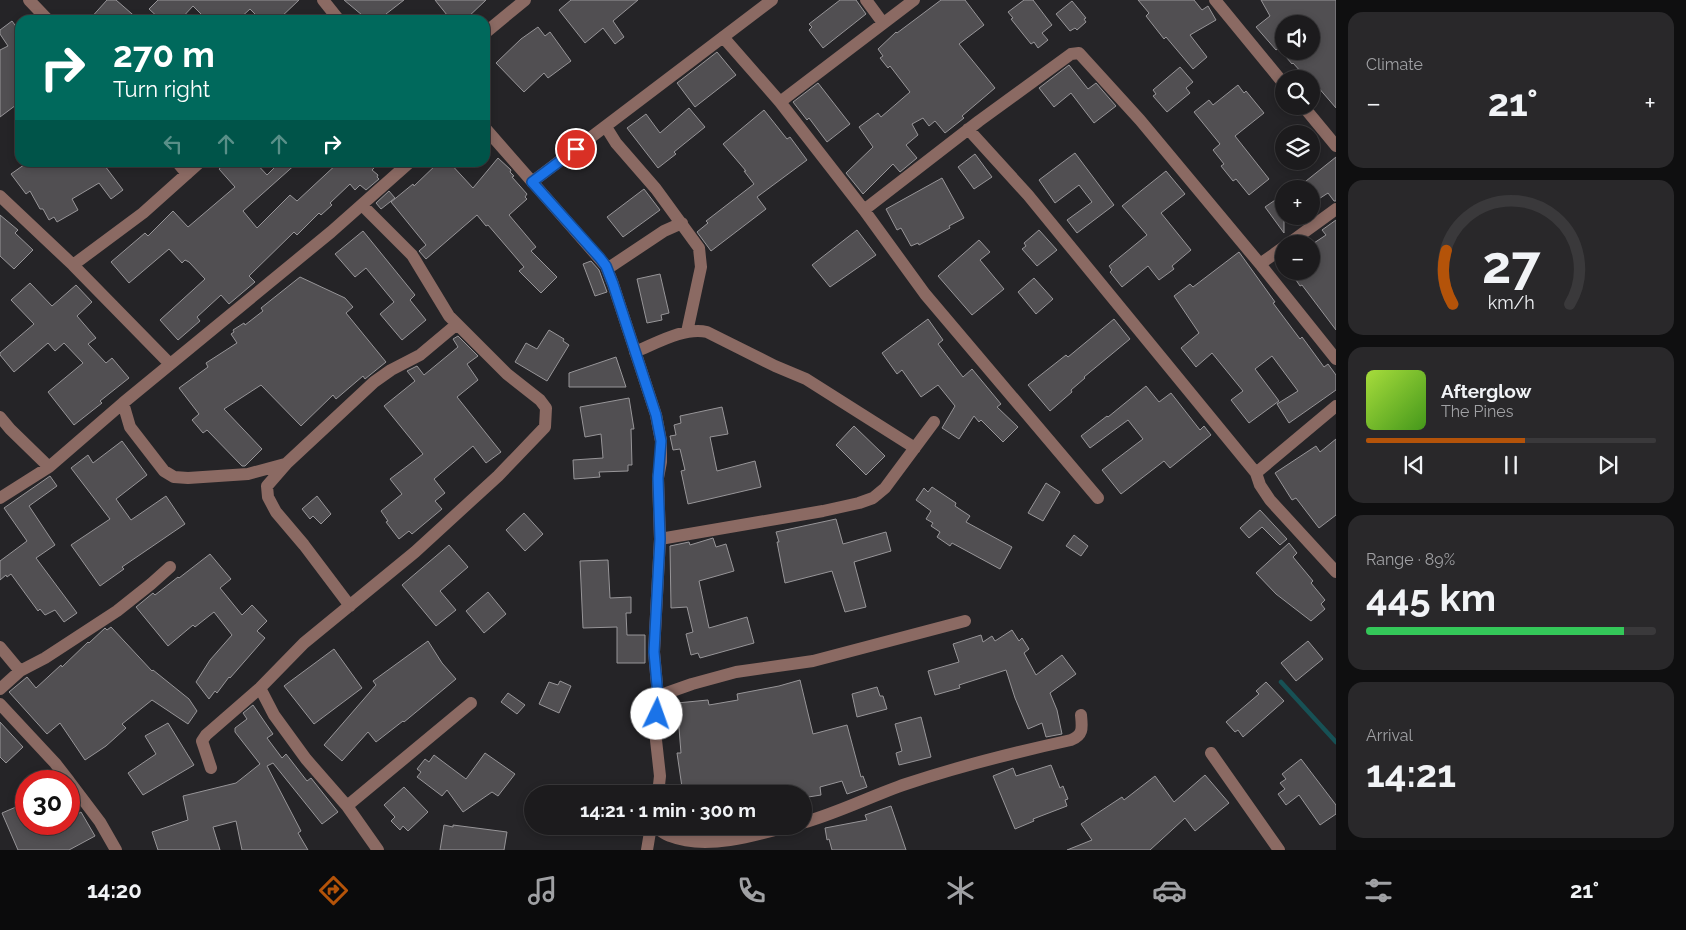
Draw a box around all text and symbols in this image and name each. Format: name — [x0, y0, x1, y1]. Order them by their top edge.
map controls — [1275, 15, 1320, 280]
button: sound — [1275, 15, 1320, 60]
text: 270 m — [113, 34, 215, 75]
icon: right — [30, 35, 95, 100]
text: Climate — [1366, 55, 1423, 74]
button: search — [1275, 70, 1320, 115]
text: Turn right — [113, 76, 210, 102]
text: 21° — [1488, 80, 1538, 125]
text: − — [1366, 87, 1381, 120]
text: + — [1644, 87, 1656, 120]
button: layers — [1275, 125, 1320, 170]
pin — [555, 128, 597, 170]
icon: left — [159, 130, 187, 158]
icon: ahead — [212, 130, 240, 158]
icon: ahead — [265, 130, 293, 158]
icon: right — [318, 130, 346, 158]
icon: arrive — [562, 135, 590, 163]
button: + — [1275, 180, 1320, 225]
text: 27 — [1482, 234, 1541, 295]
button: − — [1275, 235, 1320, 280]
text: km/h — [1487, 292, 1535, 313]
text: Afterglow — [1441, 380, 1531, 402]
text: The Pines — [1441, 402, 1513, 421]
icon: previous — [1400, 451, 1428, 479]
icon: pause — [1497, 451, 1525, 479]
icon: next — [1594, 451, 1622, 479]
text: Range · 89% — [1366, 550, 1455, 569]
text: 445 km — [1366, 575, 1496, 620]
position arrow — [630, 687, 682, 739]
text: Arrival — [1366, 726, 1413, 745]
text: 14:21 — [1366, 751, 1456, 796]
speed limit sign: 30 — [15, 770, 80, 835]
text: 14:21 · 1 min · 300 m — [580, 799, 756, 821]
icon: directions — [316, 873, 351, 908]
icon: music — [525, 873, 560, 908]
icon: phone — [734, 873, 769, 908]
icon: climate — [943, 873, 978, 908]
icon: car — [1152, 873, 1187, 908]
icon: filters — [1361, 873, 1396, 908]
text: 14:20 — [87, 877, 142, 903]
text: 21° — [1570, 877, 1599, 903]

